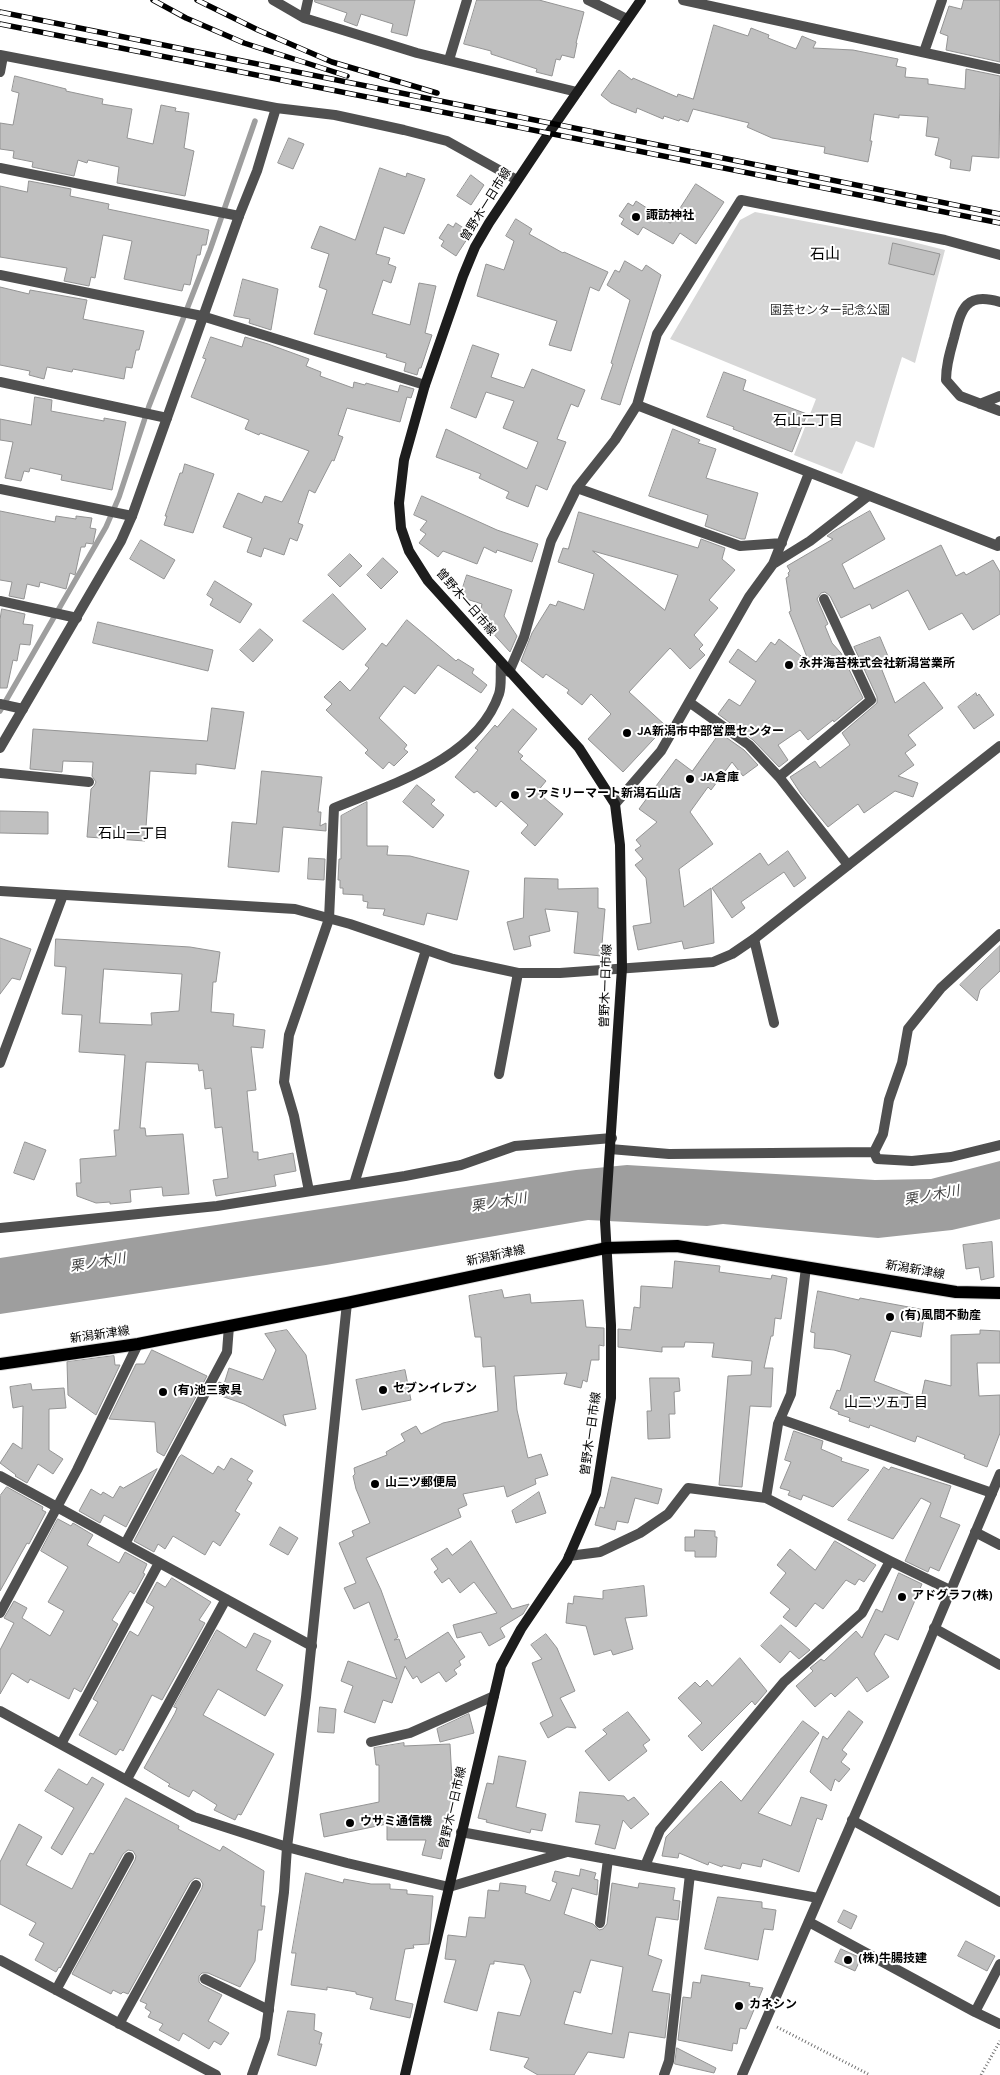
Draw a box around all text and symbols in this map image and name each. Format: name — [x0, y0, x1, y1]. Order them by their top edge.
street label: 曽野木一日市線 — [459, 166, 515, 244]
place label: 諏訪神社 — [646, 210, 694, 224]
marker: 諏訪神社 — [630, 211, 642, 223]
district label: 石山 — [810, 247, 840, 265]
park label: 園芸センター記念公園 — [770, 305, 890, 319]
district label: 石山二丁目 — [773, 414, 843, 430]
street label: 曽野木一日市線 — [432, 567, 498, 639]
place label: 永井海苔株式会社新潟営業所 — [799, 658, 955, 672]
marker: 永井海苔株式会社新潟営業所 — [783, 659, 795, 671]
place label: JA新潟市中部営農センター — [637, 726, 784, 740]
marker: JA新潟市中部営農センター — [621, 727, 633, 739]
place label: JA倉庫 — [700, 772, 739, 786]
marker: JA倉庫 — [684, 773, 696, 785]
place label: ファミリーマート新潟石山店 — [525, 788, 681, 802]
marker: ファミリーマート新潟石山店 — [509, 789, 521, 801]
district label: 石山一丁目 — [98, 827, 168, 843]
street label: 曽野木一日市線 — [598, 944, 616, 1028]
water label: 栗ノ木川 — [903, 1184, 961, 1210]
water label: 栗ノ木川 — [470, 1191, 528, 1217]
street label: 新潟新津線 — [465, 1244, 527, 1270]
water label: 栗ノ木川 — [69, 1251, 127, 1277]
street label: 新潟新津線 — [884, 1259, 946, 1283]
place label: (有)風間不動産 — [900, 1310, 981, 1324]
marker: (有)風間不動産 — [884, 1311, 896, 1323]
street label: 新潟新津線 — [69, 1325, 131, 1347]
place label: セブンイレブン — [393, 1383, 477, 1397]
marker: セブンイレブン — [377, 1384, 389, 1396]
place label: (有)池三家具 — [173, 1385, 242, 1399]
marker: (有)池三家具 — [157, 1386, 169, 1398]
street label: 曽野木一日市線 — [579, 1391, 605, 1477]
district label: 山二ツ五丁目 — [844, 1396, 928, 1412]
place label: 山二ツ郵便局 — [385, 1477, 457, 1491]
marker: 山二ツ郵便局 — [369, 1478, 381, 1490]
place label: アドグラフ(株) — [912, 1590, 993, 1604]
marker: アドグラフ(株) — [896, 1591, 908, 1603]
street label: 曽野木一日市線 — [438, 1765, 470, 1851]
place label: ウサミ通信機 — [360, 1816, 432, 1830]
marker: ウサミ通信機 — [344, 1817, 356, 1829]
place label: (株)牛腸技建 — [858, 1953, 927, 1967]
marker: (株)牛腸技建 — [842, 1954, 854, 1966]
place label: カネシン — [749, 1999, 797, 2013]
marker: カネシン — [733, 2000, 745, 2012]

